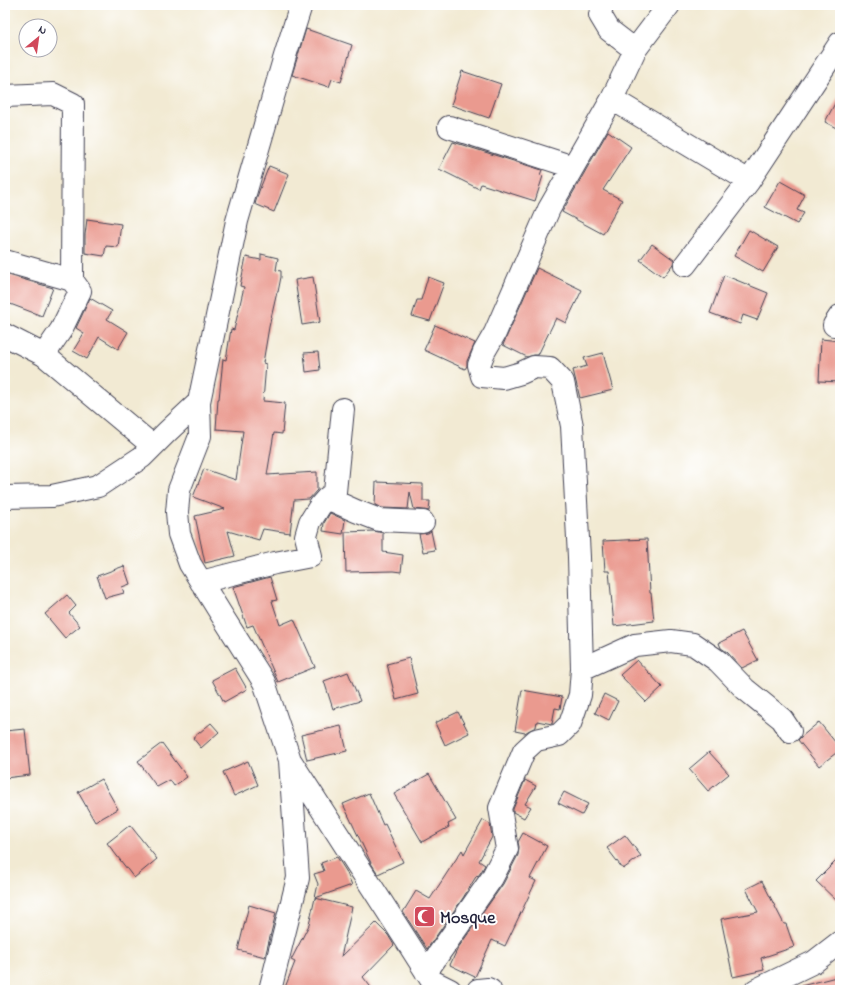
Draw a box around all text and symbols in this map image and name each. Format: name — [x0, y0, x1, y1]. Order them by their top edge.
north arrow — [18, 18, 58, 58]
text: N — [35, 21, 49, 39]
mosque icon: Mosque — [412, 904, 438, 930]
place label: Mosque — [440, 906, 496, 932]

